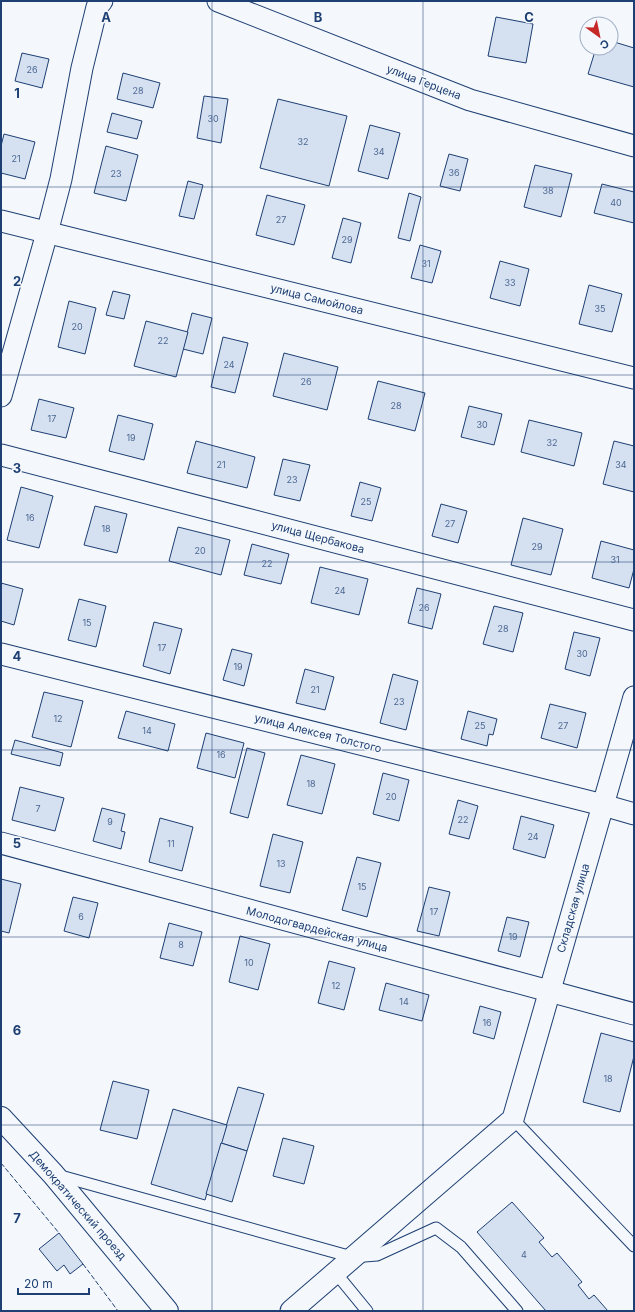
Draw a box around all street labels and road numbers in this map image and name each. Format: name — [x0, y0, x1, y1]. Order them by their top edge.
street label: улица Герцена — [385, 61, 463, 103]
street label: улица Самойлова — [269, 281, 365, 317]
street label: улица Щербакова — [270, 518, 366, 556]
street label: улица Алексея Толстого — [253, 710, 383, 756]
street label: Складская улица — [554, 862, 592, 954]
street label: Молодогвардейская улица — [245, 903, 389, 955]
street label: Демократический проезд — [26, 1147, 130, 1263]

